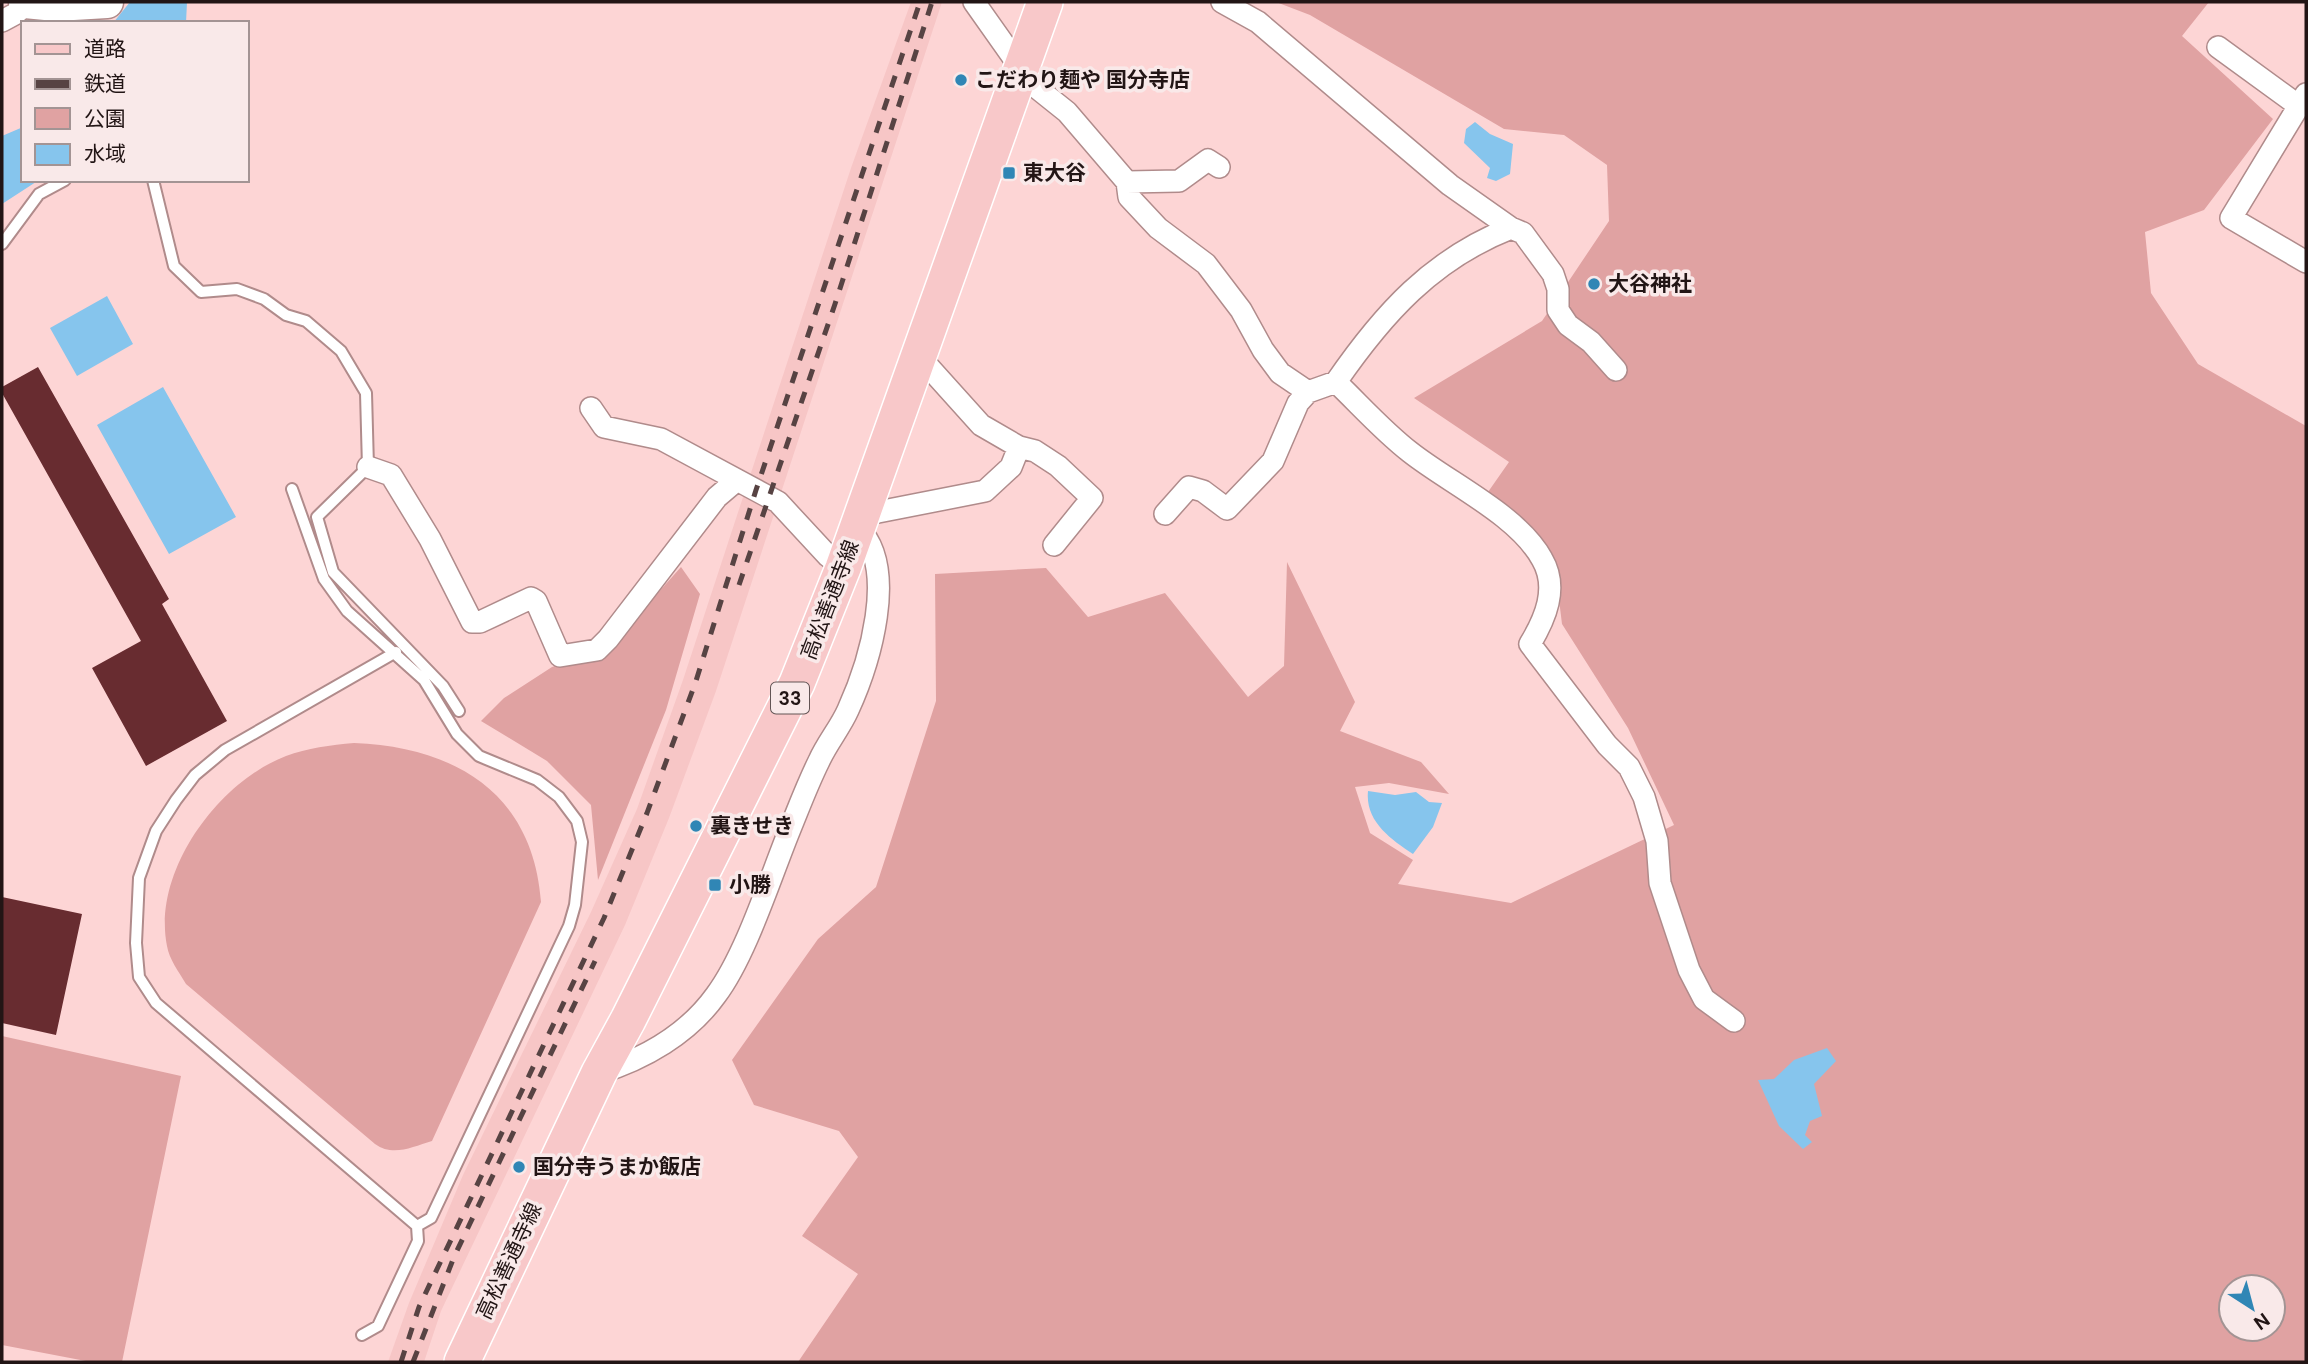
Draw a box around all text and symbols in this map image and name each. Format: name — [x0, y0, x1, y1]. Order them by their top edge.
legend — [21, 21, 248, 182]
text: 道路 — [84, 35, 126, 63]
place label: こだわり麺や 国分寺店 — [975, 66, 1190, 94]
text: 鉄道 — [84, 70, 126, 98]
marker: こだわり麺や 国分寺店 — [953, 72, 969, 88]
text: 公園 — [84, 105, 126, 133]
text: 水域 — [84, 140, 126, 168]
place label: 東大谷 — [1023, 159, 1086, 187]
marker: 東大谷 — [1001, 165, 1017, 181]
place label: 大谷神社 — [1608, 270, 1692, 298]
marker: 大谷神社 — [1586, 276, 1602, 292]
street label: 高松善通寺線 — [794, 536, 866, 664]
road number: 33 — [771, 682, 809, 713]
place label: 裏きせき — [710, 812, 794, 840]
marker: 裏きせき — [688, 818, 704, 834]
place label: 小勝 — [729, 871, 771, 899]
marker: 小勝 — [707, 877, 723, 893]
place label: 国分寺うまか飯店 — [533, 1153, 701, 1181]
marker: 国分寺うまか飯店 — [511, 1159, 527, 1175]
street label: 高松善通寺線 — [470, 1198, 548, 1324]
north arrow — [2217, 1273, 2287, 1343]
text: N — [2249, 1307, 2275, 1336]

